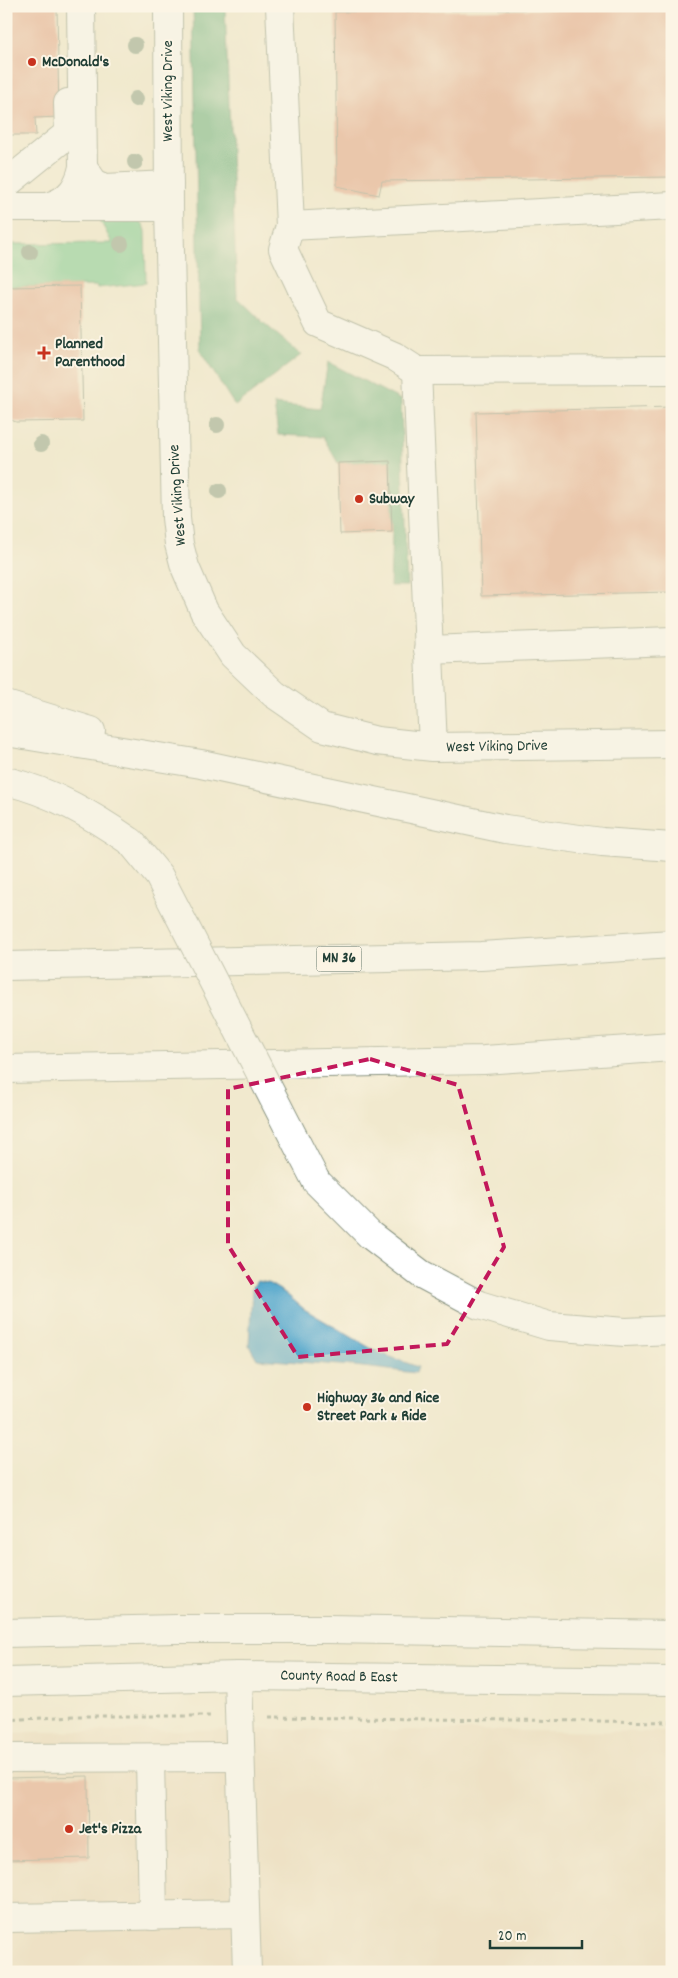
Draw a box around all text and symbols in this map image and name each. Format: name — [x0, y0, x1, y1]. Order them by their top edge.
street label: West Viking Drive — [157, 40, 180, 142]
place label: McDonald's — [42, 51, 110, 74]
marker: McDonald's — [26, 56, 38, 68]
place label: Planned Parenthood — [55, 333, 125, 374]
marker: Planned Parenthood — [37, 346, 51, 360]
street label: West Viking Drive — [163, 444, 193, 546]
place label: Subway — [369, 488, 416, 511]
marker: Subway — [353, 493, 365, 505]
street label: West Viking Drive — [446, 735, 548, 759]
road number: MN 36 — [316, 946, 362, 972]
place label: Highway 36 and Rice Street Park & Ride — [317, 1387, 439, 1428]
marker: Highway 36 and Rice Street Park & Ride — [301, 1401, 313, 1413]
street label: County Road B East — [280, 1664, 398, 1690]
place label: Jet's Pizza — [79, 1818, 143, 1841]
marker: Jet's Pizza — [63, 1823, 75, 1835]
scale bar — [490, 1918, 583, 1950]
text: 20 m — [498, 1926, 526, 1948]

